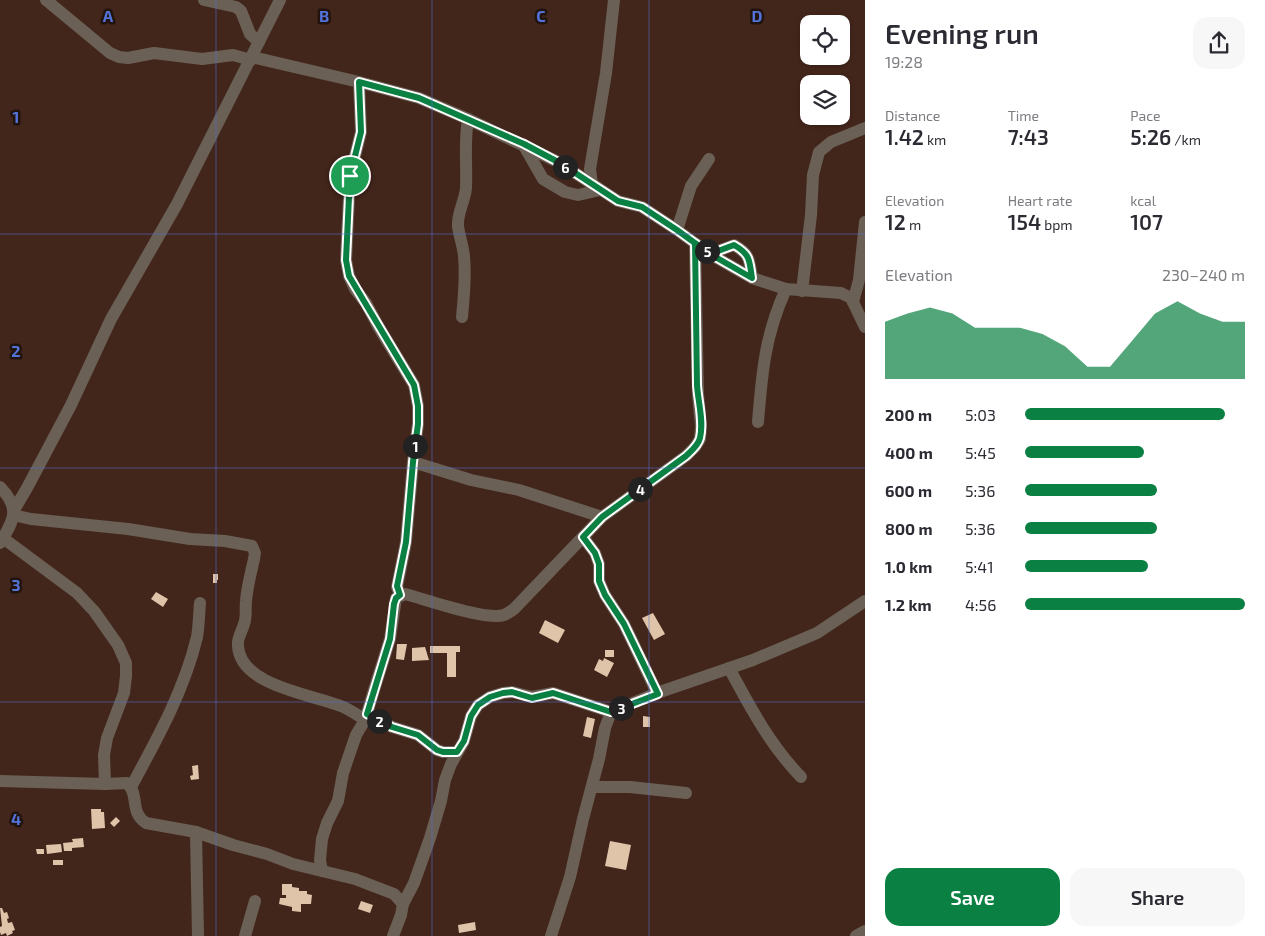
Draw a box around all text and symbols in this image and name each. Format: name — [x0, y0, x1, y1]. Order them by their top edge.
text: A — [103, 6, 114, 25]
text: B — [319, 6, 329, 25]
text: C — [536, 6, 546, 25]
text: D — [752, 6, 763, 25]
map controls — [800, 15, 850, 125]
button: locate — [800, 15, 850, 65]
text: Evening run — [885, 16, 1039, 50]
button: share — [1193, 17, 1245, 69]
text: 19:28 — [885, 52, 923, 71]
button: layers — [800, 75, 850, 125]
text: 1 — [13, 107, 19, 126]
text: Distance — [885, 107, 940, 124]
text: Time — [1008, 107, 1039, 124]
text: Pace — [1130, 107, 1160, 124]
text: 1.42 — [885, 124, 924, 149]
text: 7:43 — [1008, 124, 1049, 149]
text: 5:26 — [1130, 124, 1171, 149]
text: km — [924, 131, 946, 148]
text: /km — [1171, 131, 1201, 148]
pin: 6 — [552, 154, 578, 180]
pin — [329, 155, 371, 197]
text: 6 — [561, 159, 570, 176]
icon: arrive — [336, 162, 364, 190]
text: Elevation — [885, 192, 944, 209]
text: Heart rate — [1008, 192, 1072, 209]
text: kcal — [1130, 192, 1156, 209]
text: 12 — [885, 209, 906, 234]
text: 154 — [1008, 209, 1041, 234]
text: 107 — [1130, 209, 1163, 234]
text: m — [906, 216, 921, 233]
text: bpm — [1041, 216, 1073, 233]
pin: 5 — [694, 238, 720, 264]
text: 5 — [704, 243, 711, 260]
text: Elevation — [885, 265, 953, 284]
text: 230–240 m — [1162, 265, 1245, 284]
text: 2 — [11, 341, 21, 360]
text: 200 m — [885, 405, 932, 424]
text: 5:03 — [965, 405, 996, 424]
pin: 1 — [402, 434, 428, 458]
text: 1 — [412, 438, 419, 455]
text: 400 m — [885, 443, 933, 462]
text: 5:45 — [965, 443, 996, 462]
pin: 4 — [628, 476, 652, 502]
text: 4 — [636, 481, 645, 498]
text: 600 m — [885, 481, 932, 500]
text: 5:36 — [965, 481, 995, 500]
text: 800 m — [885, 519, 933, 538]
text: 5:36 — [965, 519, 995, 538]
text: 1.0 km — [885, 557, 932, 576]
text: 5:41 — [965, 557, 994, 576]
text: 3 — [11, 575, 21, 594]
text: 1.2 km — [885, 595, 932, 614]
text: 4:56 — [965, 595, 996, 614]
pin: 3 — [608, 696, 634, 720]
text: 3 — [618, 700, 625, 717]
pin: 2 — [366, 708, 392, 734]
text: 2 — [375, 713, 384, 730]
text: 4 — [11, 809, 21, 828]
button: Save — [885, 868, 1060, 926]
button: Share — [1070, 868, 1245, 926]

